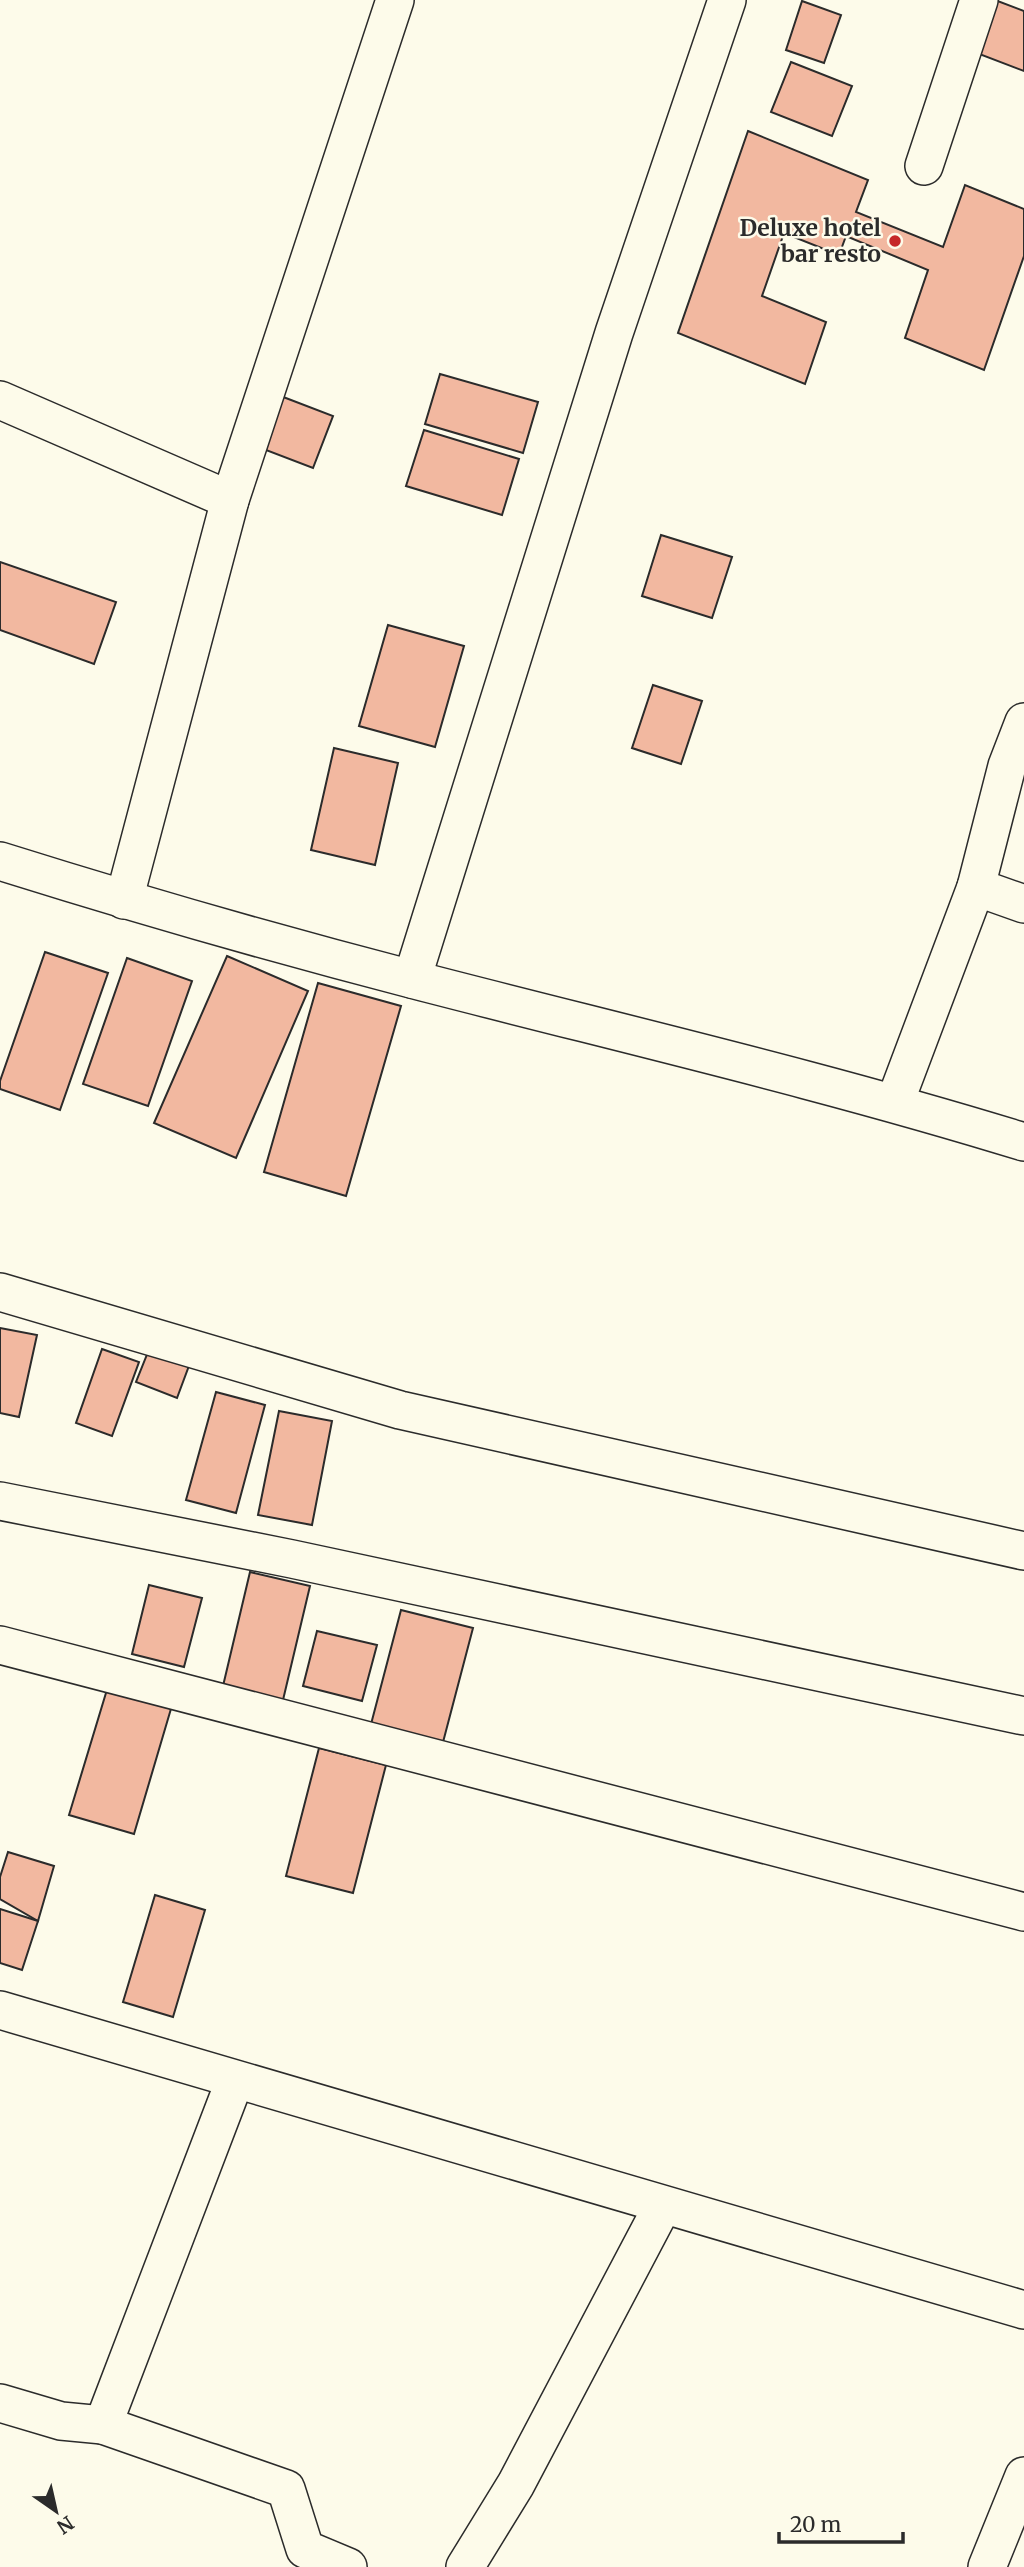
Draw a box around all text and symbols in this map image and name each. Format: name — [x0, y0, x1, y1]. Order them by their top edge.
place label: Deluxe hotel bar resto — [739, 213, 882, 268]
marker: Deluxe hotel bar resto — [887, 233, 903, 249]
north arrow — [21, 2476, 91, 2546]
scale bar — [779, 2500, 903, 2544]
text: N — [53, 2511, 78, 2539]
text: 20 m — [790, 2511, 842, 2538]

